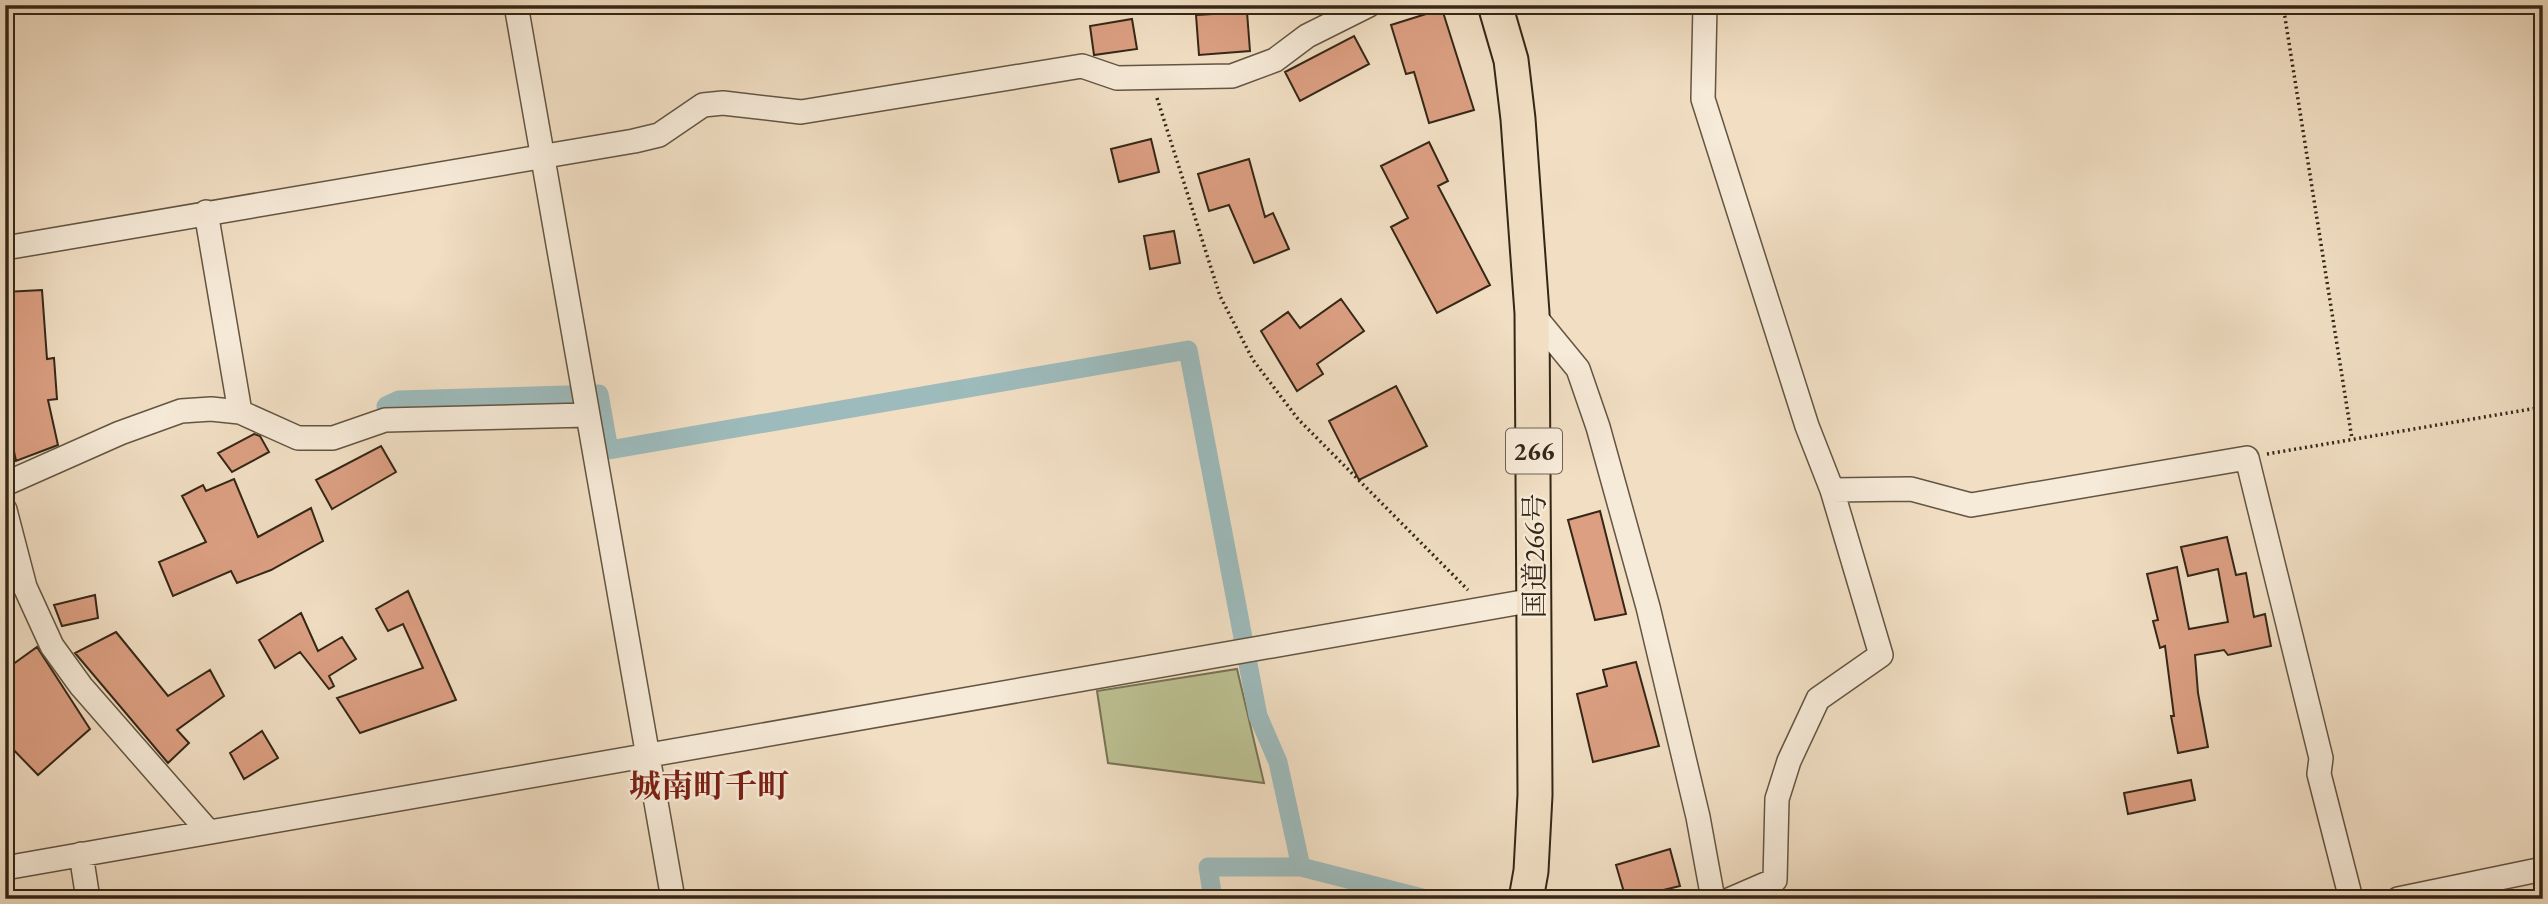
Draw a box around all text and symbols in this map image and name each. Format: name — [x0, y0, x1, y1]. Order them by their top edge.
road number: 266 — [1506, 428, 1562, 474]
street label: 国道266号 — [1516, 494, 1552, 618]
district label: 城南町千町 — [629, 765, 789, 807]

